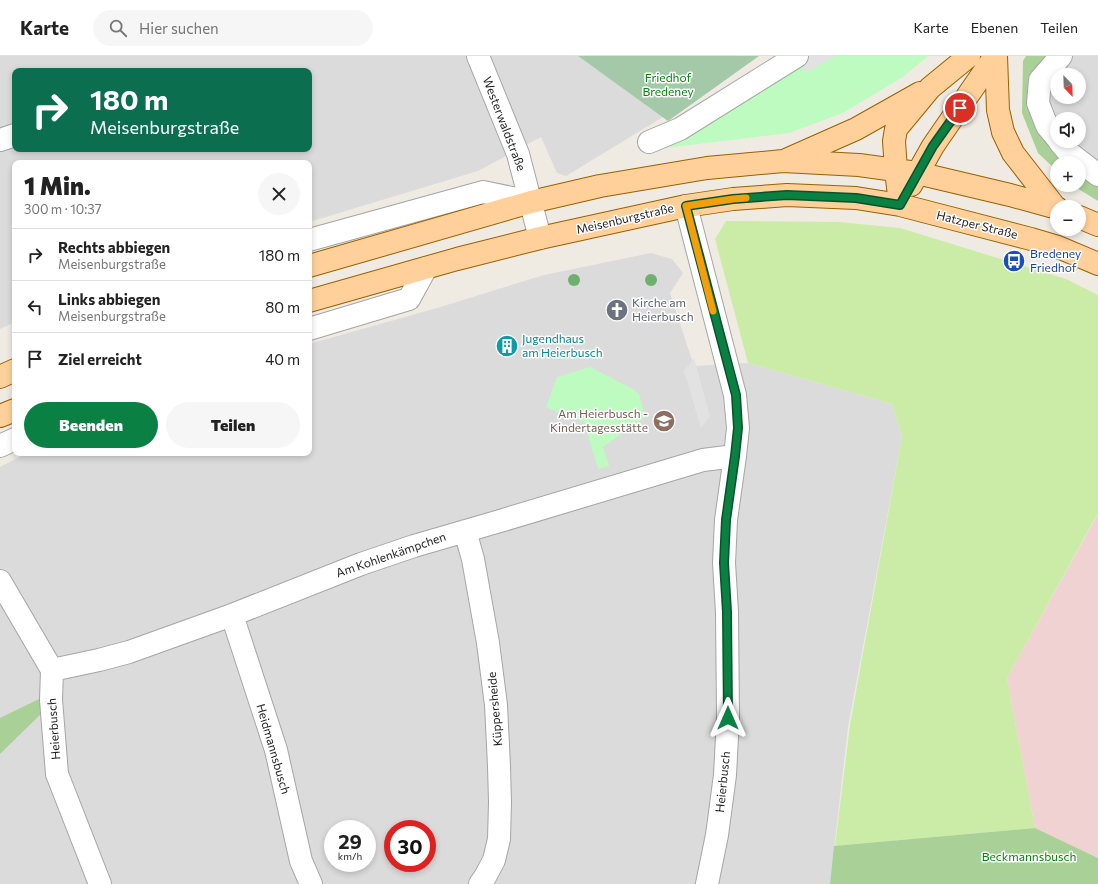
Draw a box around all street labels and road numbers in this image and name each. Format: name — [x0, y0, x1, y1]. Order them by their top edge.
street label: Westerwaldstraße — [481, 75, 529, 173]
street label: Meisenburgstraße — [575, 200, 675, 236]
street label: Hatzper Straße — [935, 207, 1019, 241]
street label: Am Kohlenkämpchen — [334, 529, 447, 579]
street label: Küppersheide — [484, 671, 504, 747]
street label: Heierbusch — [44, 698, 62, 760]
street label: Heidmannsbusch — [254, 702, 294, 796]
street label: Heierbusch — [712, 751, 732, 813]

